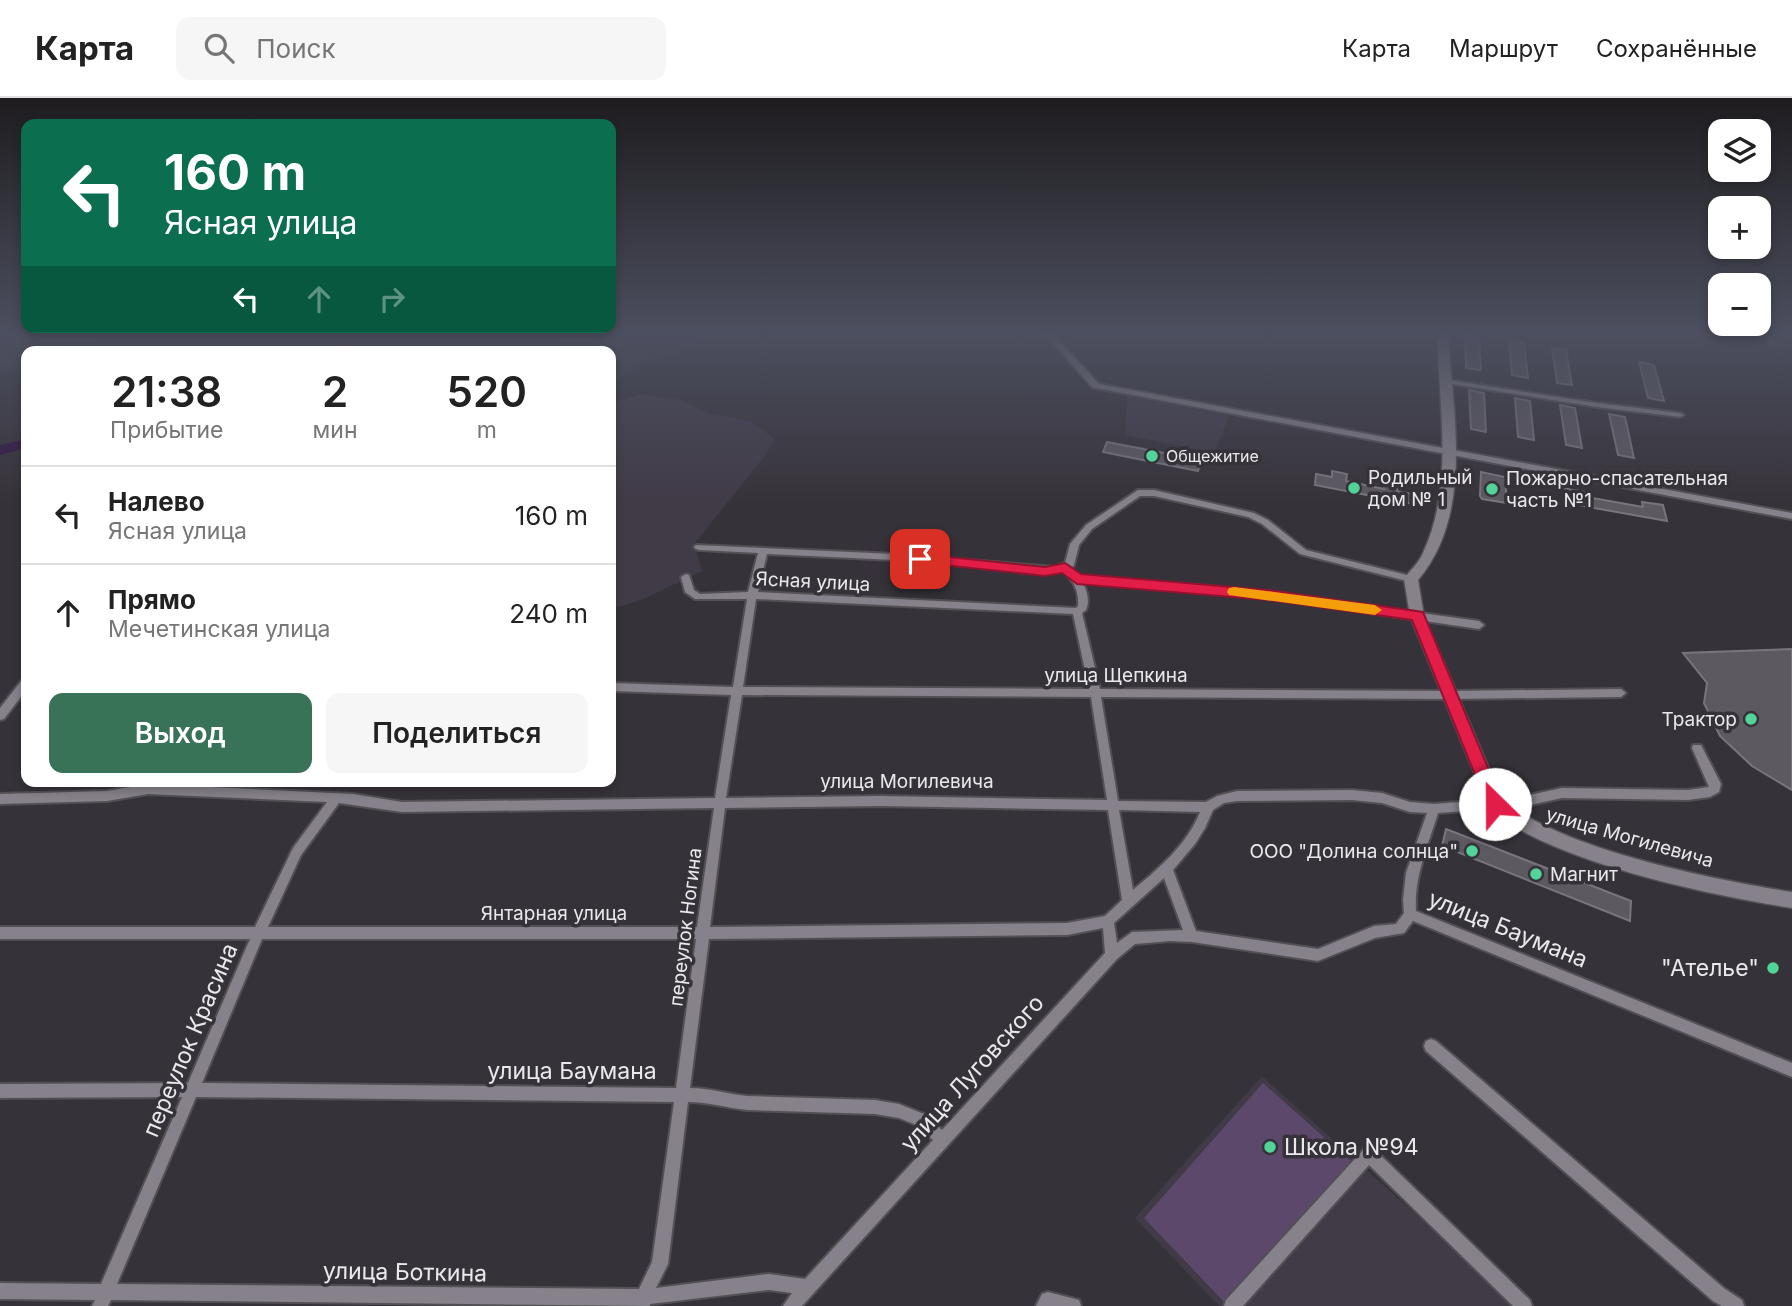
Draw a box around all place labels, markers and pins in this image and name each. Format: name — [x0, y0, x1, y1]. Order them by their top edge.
place label: Общежитие — [1166, 446, 1259, 466]
marker: Общежитие — [1144, 448, 1160, 464]
place label: Родильный дом № 1 — [1368, 466, 1473, 511]
place label: Пожарно-спасательная часть №1 — [1506, 467, 1728, 512]
marker: Родильный дом № 1 — [1346, 480, 1362, 496]
marker: Пожарно-спасательная часть №1 — [1484, 481, 1500, 497]
pin — [890, 529, 950, 589]
place label: Трактор — [1661, 708, 1737, 731]
marker: Трактор — [1743, 711, 1759, 727]
place label: ООО "Долина солнца" — [1249, 840, 1458, 863]
marker: ООО "Долина солнца" — [1464, 843, 1480, 859]
place label: Магнит — [1550, 863, 1618, 886]
marker: Магнит — [1528, 866, 1544, 882]
place label: "Ателье" — [1661, 954, 1759, 982]
marker: "Ателье" — [1765, 960, 1781, 976]
place label: Школа №94 — [1284, 1133, 1419, 1161]
marker: Школа №94 — [1262, 1139, 1278, 1155]

